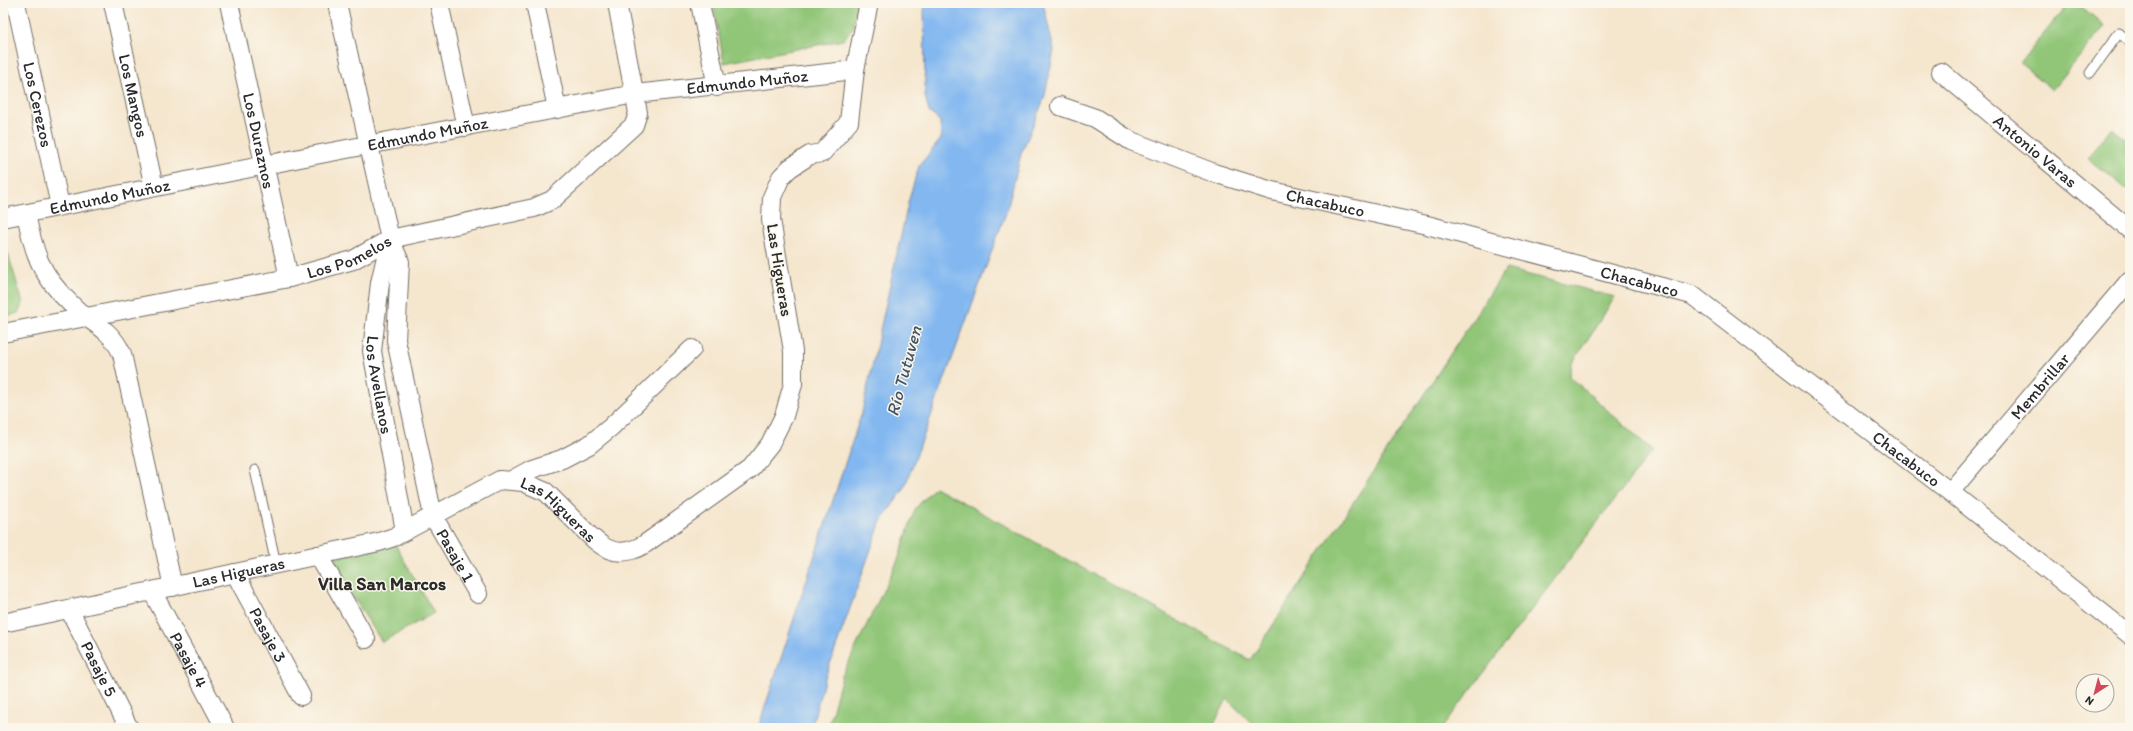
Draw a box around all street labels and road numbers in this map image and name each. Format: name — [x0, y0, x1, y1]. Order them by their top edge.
street label: Los Mangos — [115, 52, 153, 139]
street label: Los Cerezos — [19, 60, 57, 149]
street label: Edmundo Muñoz — [685, 65, 809, 98]
street label: Los Duraznos — [239, 91, 279, 191]
street label: Antonio Varas — [1989, 110, 2081, 192]
street label: Edmundo Muñoz — [366, 112, 490, 155]
street label: Edmundo Muñoz — [48, 174, 172, 218]
street label: Chacabuco — [1284, 184, 1367, 221]
street label: Las Higueras — [763, 222, 797, 318]
street label: Los Pomelos — [304, 230, 395, 283]
street label: Chacabuco — [1598, 261, 1681, 301]
street label: Los Avellanos — [362, 335, 397, 436]
street label: Membrillar — [2006, 349, 2074, 423]
street label: Chacabuco — [1869, 426, 1944, 491]
street label: Las Higueras — [517, 472, 600, 547]
street label: Pasaje 1 — [432, 525, 479, 585]
street label: Las Higueras — [191, 553, 287, 592]
street label: Pasaje 3 — [245, 604, 291, 666]
street label: Pasaje 4 — [166, 628, 212, 691]
street label: Pasaje 5 — [77, 638, 121, 700]

